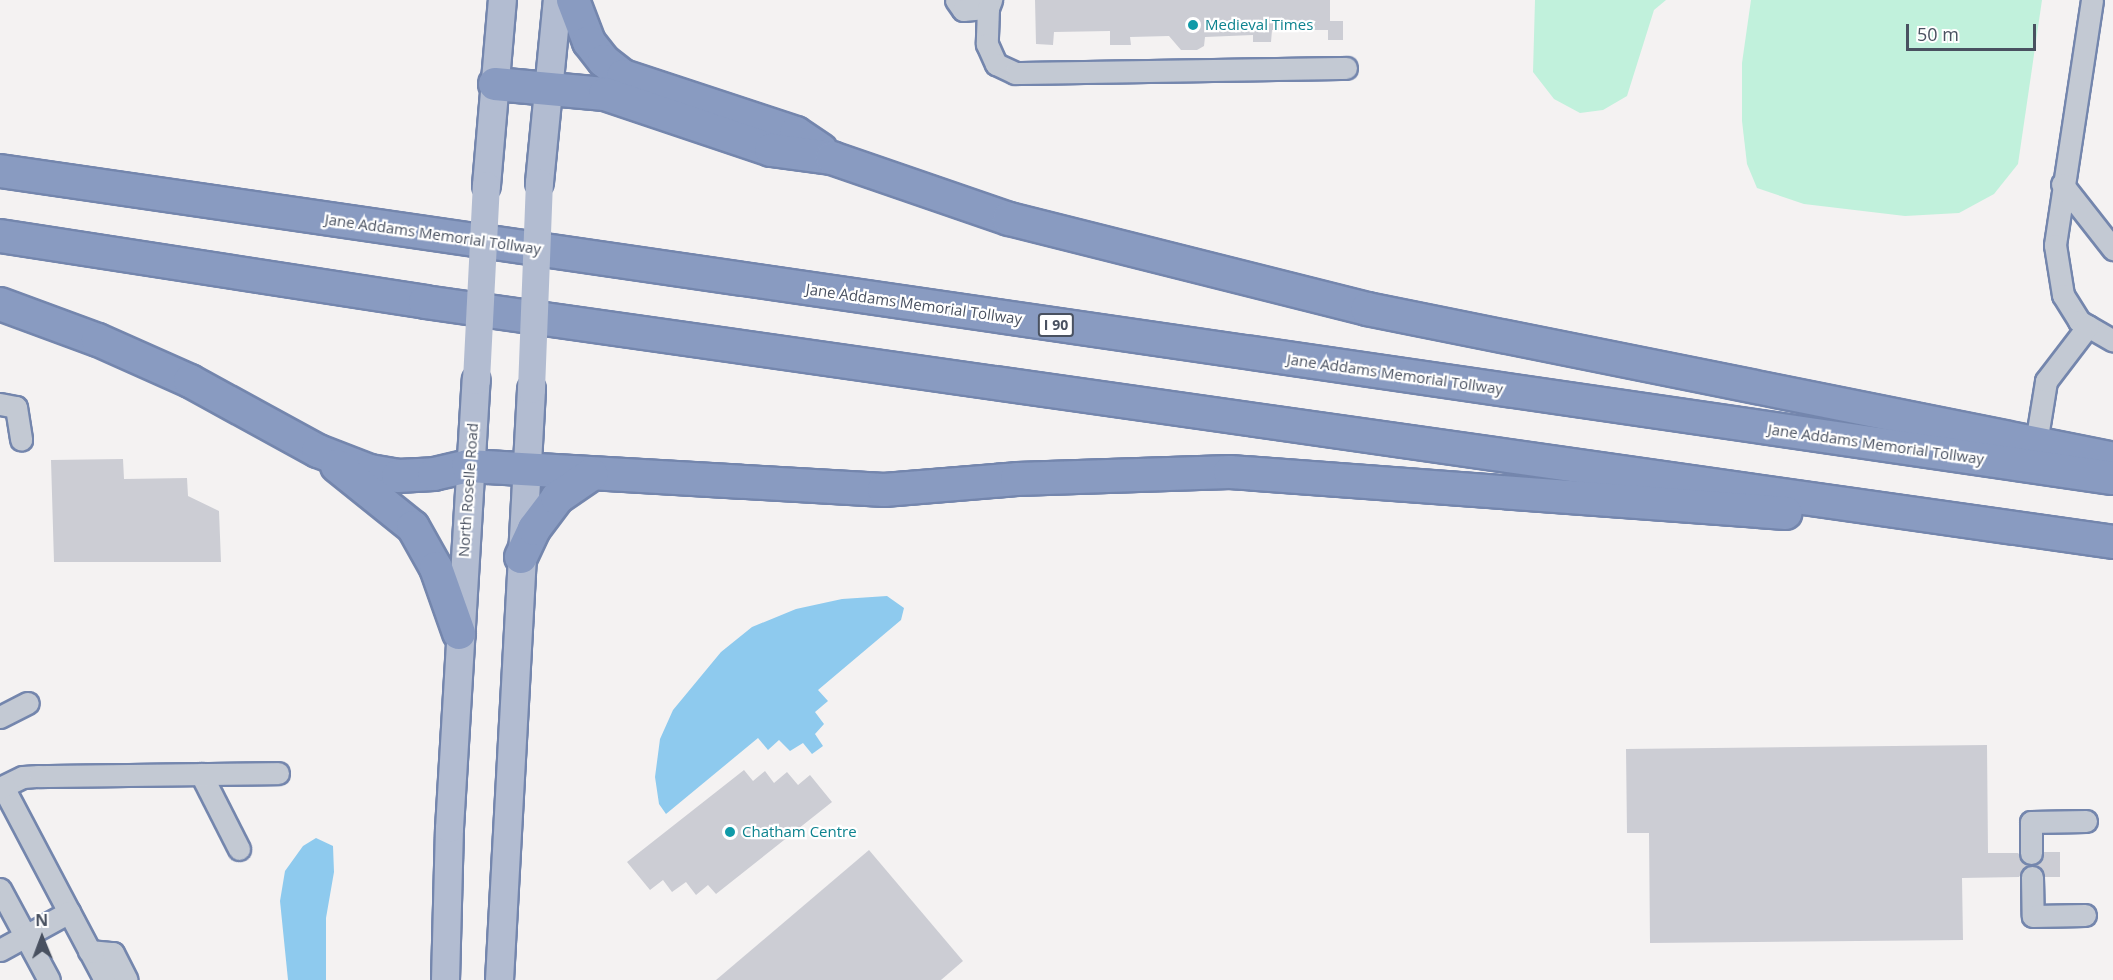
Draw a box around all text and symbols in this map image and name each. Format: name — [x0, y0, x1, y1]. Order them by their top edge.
scale bar — [1909, 12, 2040, 50]
place label: Medieval Times — [1205, 16, 1313, 34]
marker: Medieval Times — [1186, 18, 1200, 32]
text: 50 m — [1917, 22, 1959, 46]
street label: Jane Addams Memorial Tollway — [324, 210, 542, 258]
street label: Jane Addams Memorial Tollway — [805, 280, 1023, 328]
road number: I 90 — [1036, 314, 1076, 336]
street label: Jane Addams Memorial Tollway — [1286, 350, 1504, 398]
street label: Jane Addams Memorial Tollway — [1767, 420, 1985, 468]
street label: North Roselle Road — [454, 422, 482, 558]
place label: Chatham Centre — [742, 823, 857, 841]
marker: Chatham Centre — [723, 825, 737, 839]
north arrow — [12, 908, 72, 968]
text: N — [35, 909, 48, 931]

